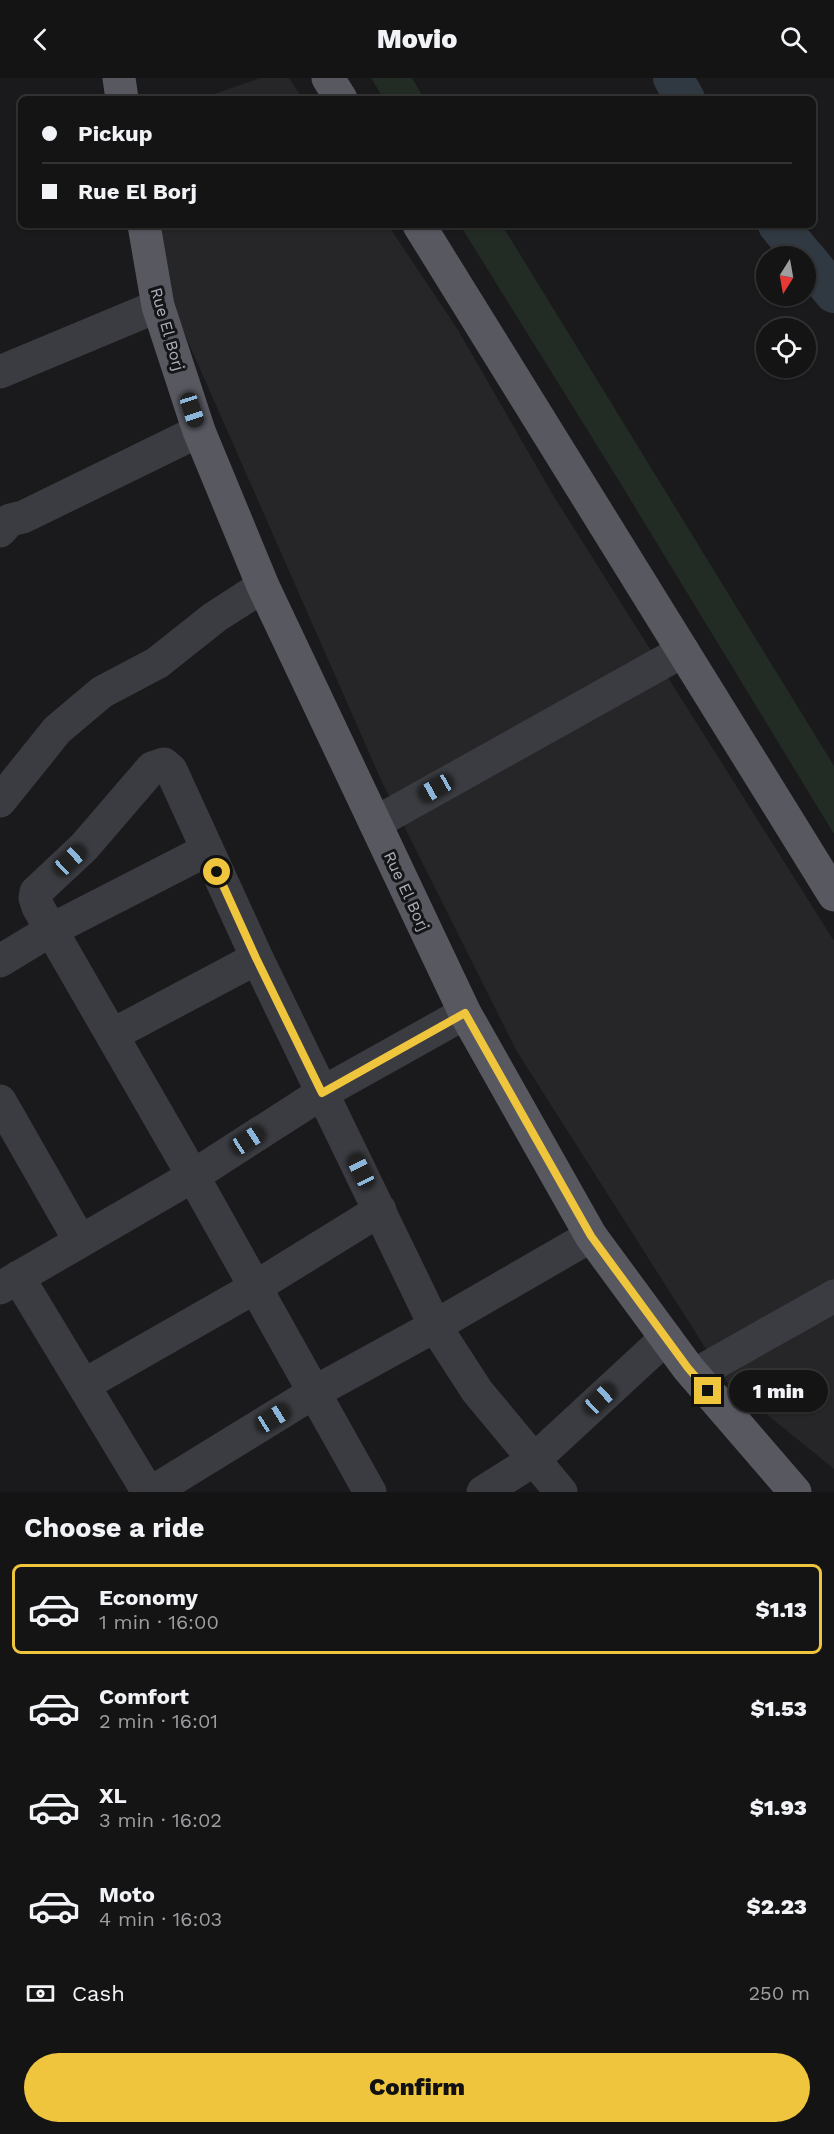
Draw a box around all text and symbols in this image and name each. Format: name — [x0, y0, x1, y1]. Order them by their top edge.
icon: back — [24, 23, 57, 56]
text: Movio — [377, 23, 457, 55]
icon: search — [777, 23, 810, 56]
text: Pickup — [78, 121, 153, 146]
text: Rue El Borj — [78, 179, 197, 204]
north arrow — [756, 246, 816, 306]
map controls — [756, 246, 816, 378]
street label: Rue El Borj — [147, 285, 188, 373]
button: locate — [756, 318, 816, 378]
car — [178, 390, 206, 430]
car — [416, 771, 456, 805]
car — [51, 841, 89, 879]
street label: Rue El Borj — [380, 848, 433, 934]
route start — [203, 858, 230, 885]
car — [228, 1123, 268, 1157]
car — [345, 1151, 377, 1191]
callout: 1 min — [729, 1370, 828, 1412]
route end — [694, 1377, 721, 1404]
text: 1 min — [753, 1379, 804, 1403]
car — [581, 1380, 619, 1418]
car — [253, 1401, 293, 1435]
text: Choose a ride — [24, 1512, 204, 1544]
icon: car — [27, 1582, 81, 1636]
text: Economy — [99, 1585, 198, 1610]
text: $1.13 — [756, 1597, 807, 1622]
text: 1 min · 16:00 — [99, 1610, 219, 1634]
icon: car — [27, 1681, 81, 1735]
text: Comfort — [99, 1684, 189, 1709]
text: $1.53 — [750, 1696, 807, 1721]
text: 2 min · 16:01 — [99, 1709, 218, 1733]
icon: car — [27, 1780, 81, 1834]
text: XL — [99, 1783, 127, 1808]
text: $1.93 — [750, 1795, 807, 1820]
text: 3 min · 16:02 — [99, 1808, 222, 1832]
icon: car — [27, 1879, 81, 1933]
text: Moto — [99, 1882, 155, 1907]
text: $2.23 — [747, 1894, 807, 1919]
text: 4 min · 16:03 — [99, 1907, 222, 1931]
icon: cash — [24, 1977, 57, 2010]
text: Cash — [72, 1981, 125, 2006]
text: 250 m — [748, 1981, 810, 2005]
button: Confirm — [24, 2053, 810, 2122]

